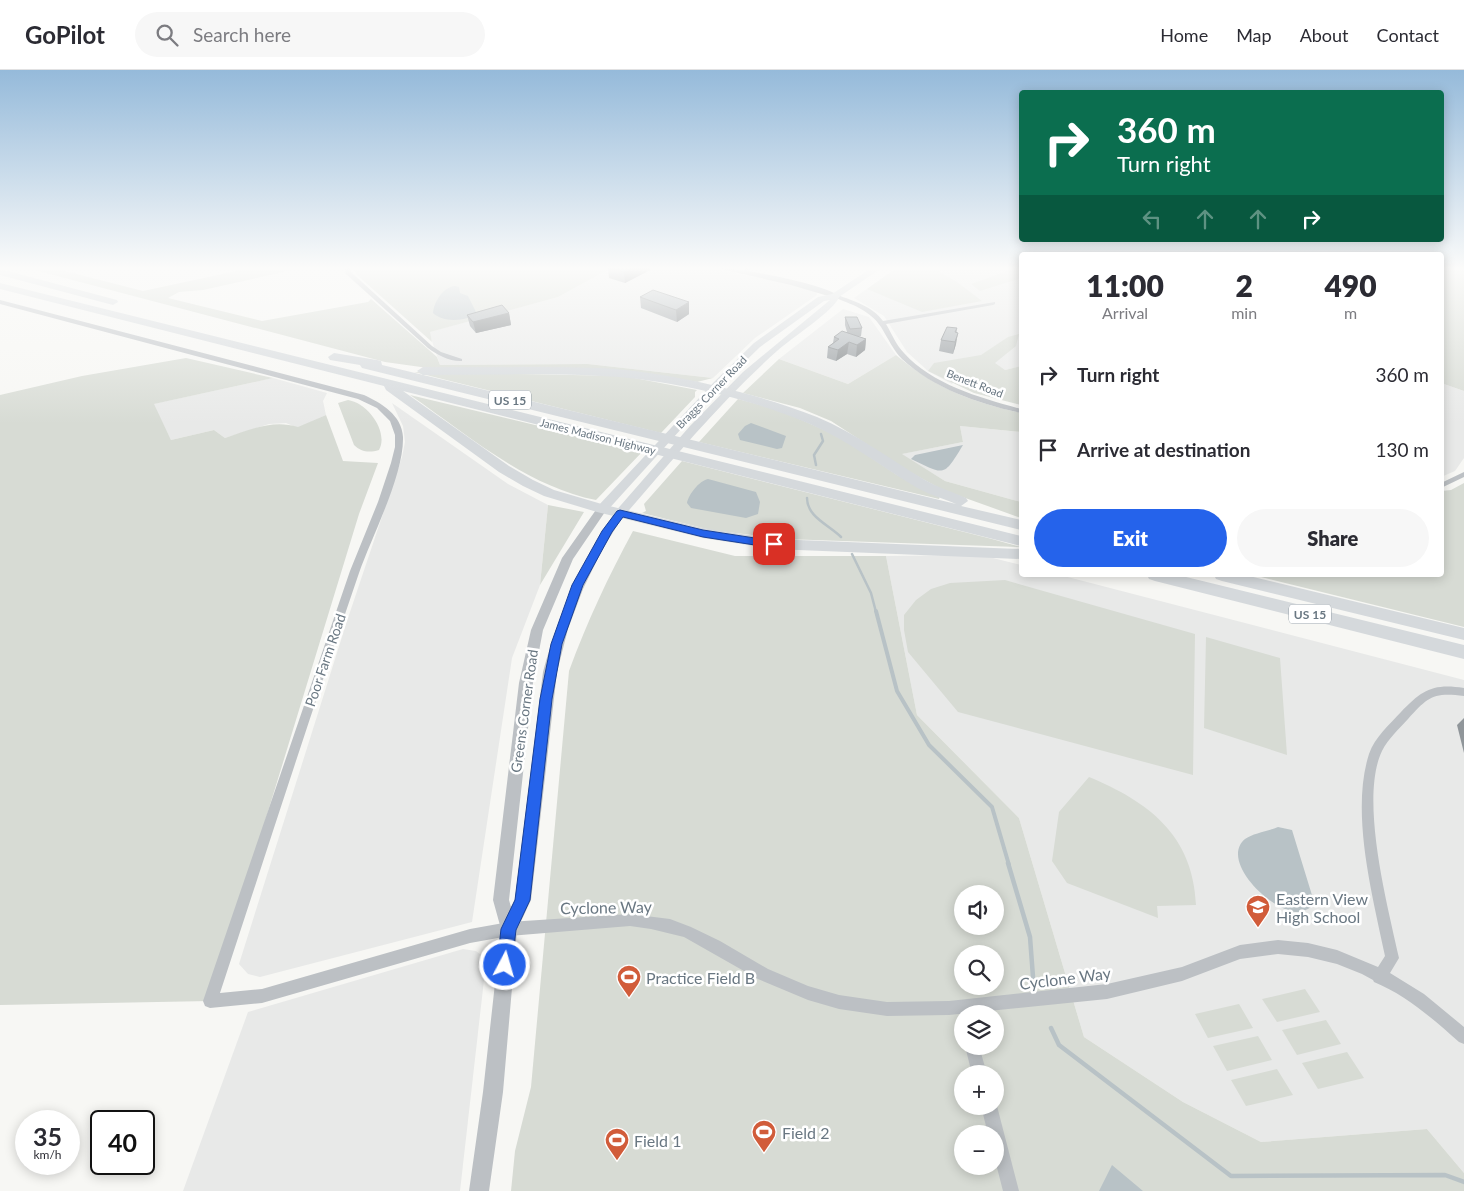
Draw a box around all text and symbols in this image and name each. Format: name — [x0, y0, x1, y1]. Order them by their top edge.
search box — [135, 12, 485, 57]
text: GoPilot — [25, 20, 105, 49]
icon: search — [153, 21, 181, 49]
text: Search here — [193, 23, 291, 46]
text: Home — [1160, 24, 1208, 46]
text: Map — [1236, 24, 1272, 46]
text: About — [1300, 24, 1349, 46]
text: Contact — [1377, 24, 1439, 46]
text: 360 m — [1117, 108, 1216, 150]
icon: right — [1034, 110, 1099, 175]
text: Turn right — [1117, 150, 1211, 177]
icon: left — [1138, 205, 1166, 233]
icon: ahead — [1191, 205, 1219, 233]
icon: ahead — [1244, 205, 1272, 233]
icon: right — [1297, 205, 1325, 233]
text: 11:00 — [1086, 267, 1164, 303]
text: 2 — [1235, 267, 1253, 303]
text: 490 — [1324, 267, 1377, 303]
text: Arrival — [1102, 303, 1148, 322]
text: min — [1231, 303, 1257, 322]
text: m — [1344, 303, 1357, 322]
street label: Braggs Corner Road — [673, 353, 749, 431]
icon: right — [1034, 361, 1062, 389]
text: Turn right — [1077, 363, 1159, 386]
text: 360 m — [1375, 363, 1429, 386]
street label: Benett Road — [945, 366, 1005, 400]
road number: US 15 — [489, 390, 531, 410]
street label: James Madison Highway — [539, 415, 658, 457]
icon: arrive — [1034, 436, 1062, 464]
text: Arrive at destination — [1077, 438, 1250, 461]
text: 130 m — [1375, 438, 1429, 461]
button: Exit — [1034, 509, 1227, 567]
button: Share — [1237, 509, 1429, 567]
pin — [753, 523, 795, 565]
icon: arrive — [760, 530, 788, 558]
road number: US 15 — [1289, 604, 1331, 624]
street label: Poor Farm Road — [301, 611, 349, 709]
street label: Greens Corner Road — [507, 648, 541, 774]
map controls — [954, 885, 1004, 1175]
button: sound — [954, 885, 1004, 935]
place label: Eastern View High School — [1276, 889, 1368, 926]
school or university icon: Eastern View High School — [1245, 894, 1271, 928]
street label: Cyclone Way — [560, 897, 653, 917]
position arrow — [478, 938, 530, 990]
button: search — [954, 945, 1004, 995]
street label: Cyclone Way — [1018, 963, 1112, 993]
sports icon: Practice Field B — [616, 964, 642, 998]
place label: Practice Field B — [646, 968, 755, 987]
button: layers — [954, 1005, 1004, 1055]
button: + — [954, 1065, 1004, 1115]
speed limit sign: 40 — [90, 1110, 155, 1175]
sports icon: Field 2 — [751, 1119, 777, 1153]
text: 35 — [33, 1121, 62, 1151]
place label: Field 2 — [782, 1123, 829, 1142]
button: − — [954, 1125, 1004, 1175]
sports icon: Field 1 — [604, 1127, 630, 1161]
place label: Field 1 — [634, 1131, 681, 1150]
text: km/h — [33, 1147, 62, 1162]

